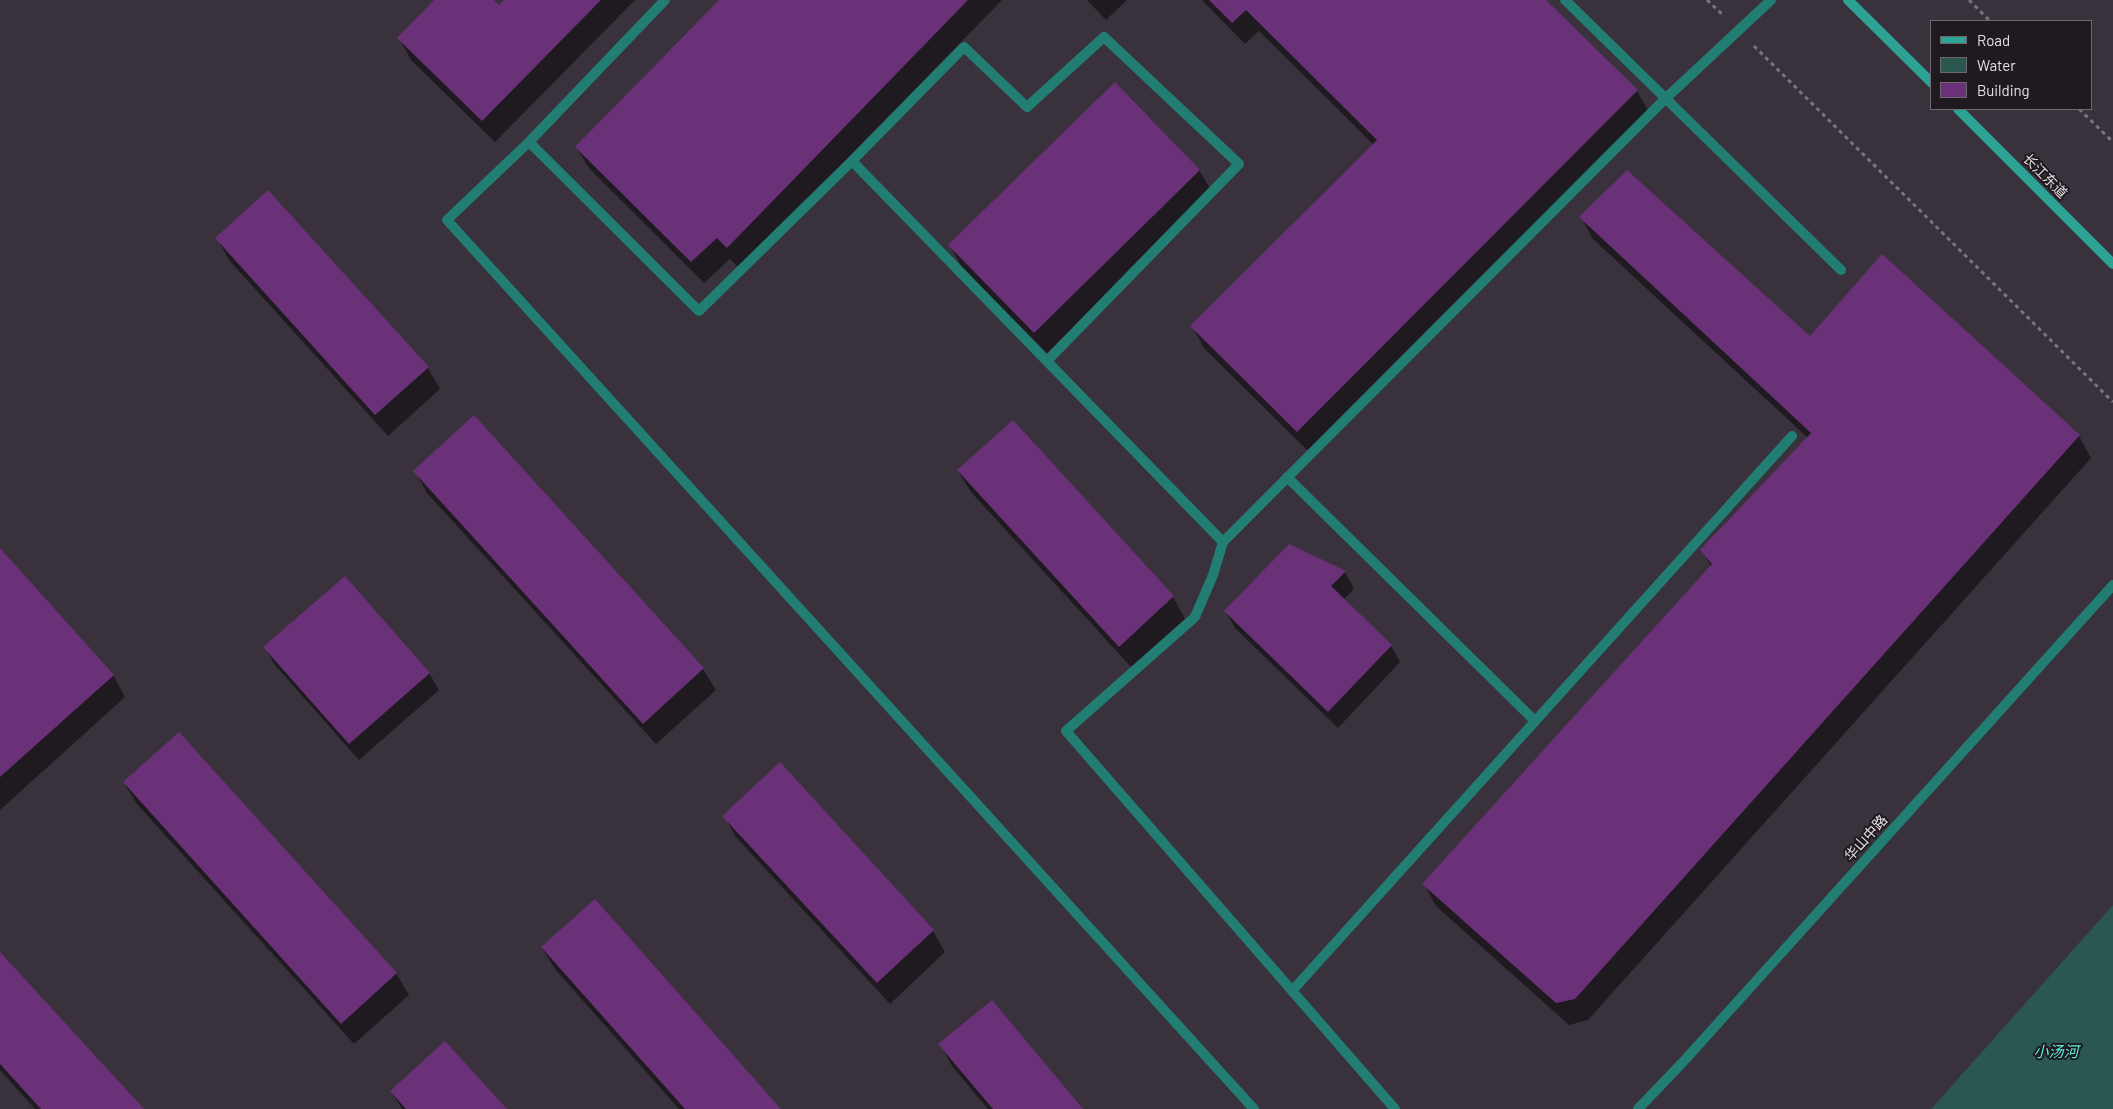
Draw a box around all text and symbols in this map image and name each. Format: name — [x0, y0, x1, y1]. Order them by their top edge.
legend — [1930, 20, 2093, 110]
text: Road — [1977, 31, 2010, 49]
text: Water — [1977, 56, 2016, 74]
text: Building — [1977, 81, 2030, 99]
street label: 长江东道 — [2019, 150, 2071, 202]
street label: 华山中路 — [1841, 812, 1891, 864]
water label: 小汤河 — [2034, 1043, 2078, 1061]

